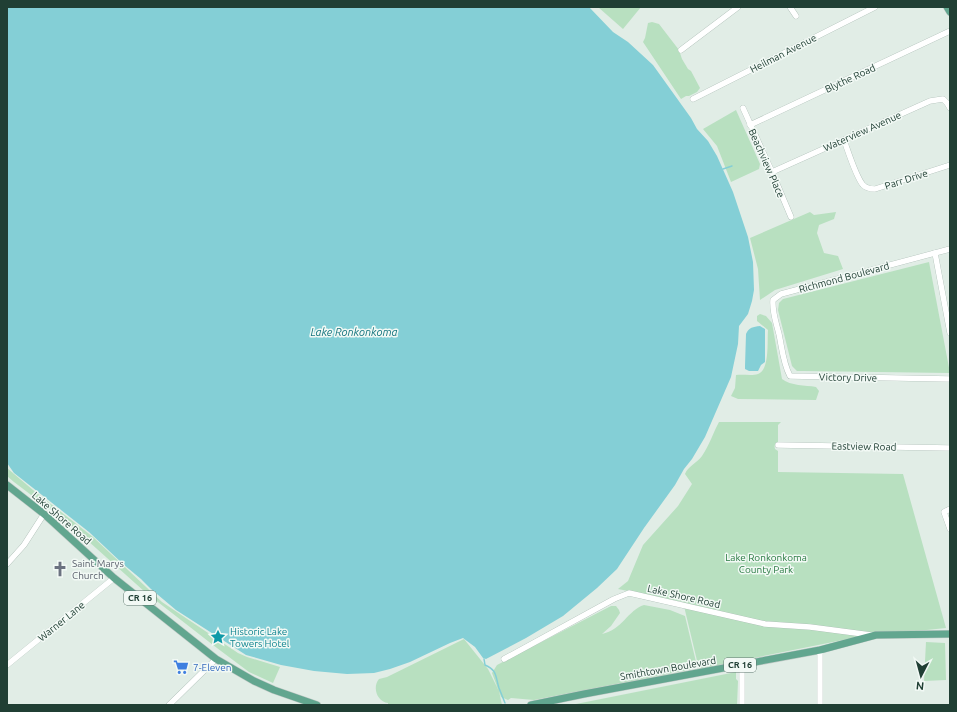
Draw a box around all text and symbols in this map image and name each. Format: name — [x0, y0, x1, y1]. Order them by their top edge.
street label: Heilman Avenue — [748, 32, 818, 75]
street label: Blythe Road — [823, 62, 877, 95]
street label: Waterview Avenue — [822, 109, 903, 154]
street label: Beachview Place — [746, 127, 787, 199]
street label: Parr Drive — [883, 167, 929, 192]
street label: Richmond Boulevard — [798, 260, 891, 295]
water label: Lake Ronkonkoma — [311, 326, 398, 338]
street label: Victory Drive — [819, 371, 877, 384]
street label: Eastview Road — [831, 440, 897, 453]
street label: Lake Shore Road — [30, 490, 93, 547]
park label: Lake Ronkonkoma County Park — [725, 552, 807, 575]
place label: Saint Marys Church — [72, 558, 124, 581]
church icon: Saint Marys Church — [51, 560, 69, 578]
street label: Lake Shore Road — [646, 583, 722, 610]
road number: CR 16 — [124, 591, 156, 605]
street label: Warner Lane — [36, 599, 87, 644]
place label: Historic Lake Towers Hotel — [230, 626, 290, 649]
place icon: Historic Lake Towers Hotel — [209, 628, 227, 646]
street label: Smithtown Boulevard — [619, 655, 717, 682]
north arrow — [901, 656, 941, 696]
supermarket icon: 7-Eleven — [172, 658, 190, 676]
road number: CR 16 — [724, 658, 756, 672]
place label: 7-Eleven — [193, 662, 231, 673]
text: N — [915, 680, 925, 692]

